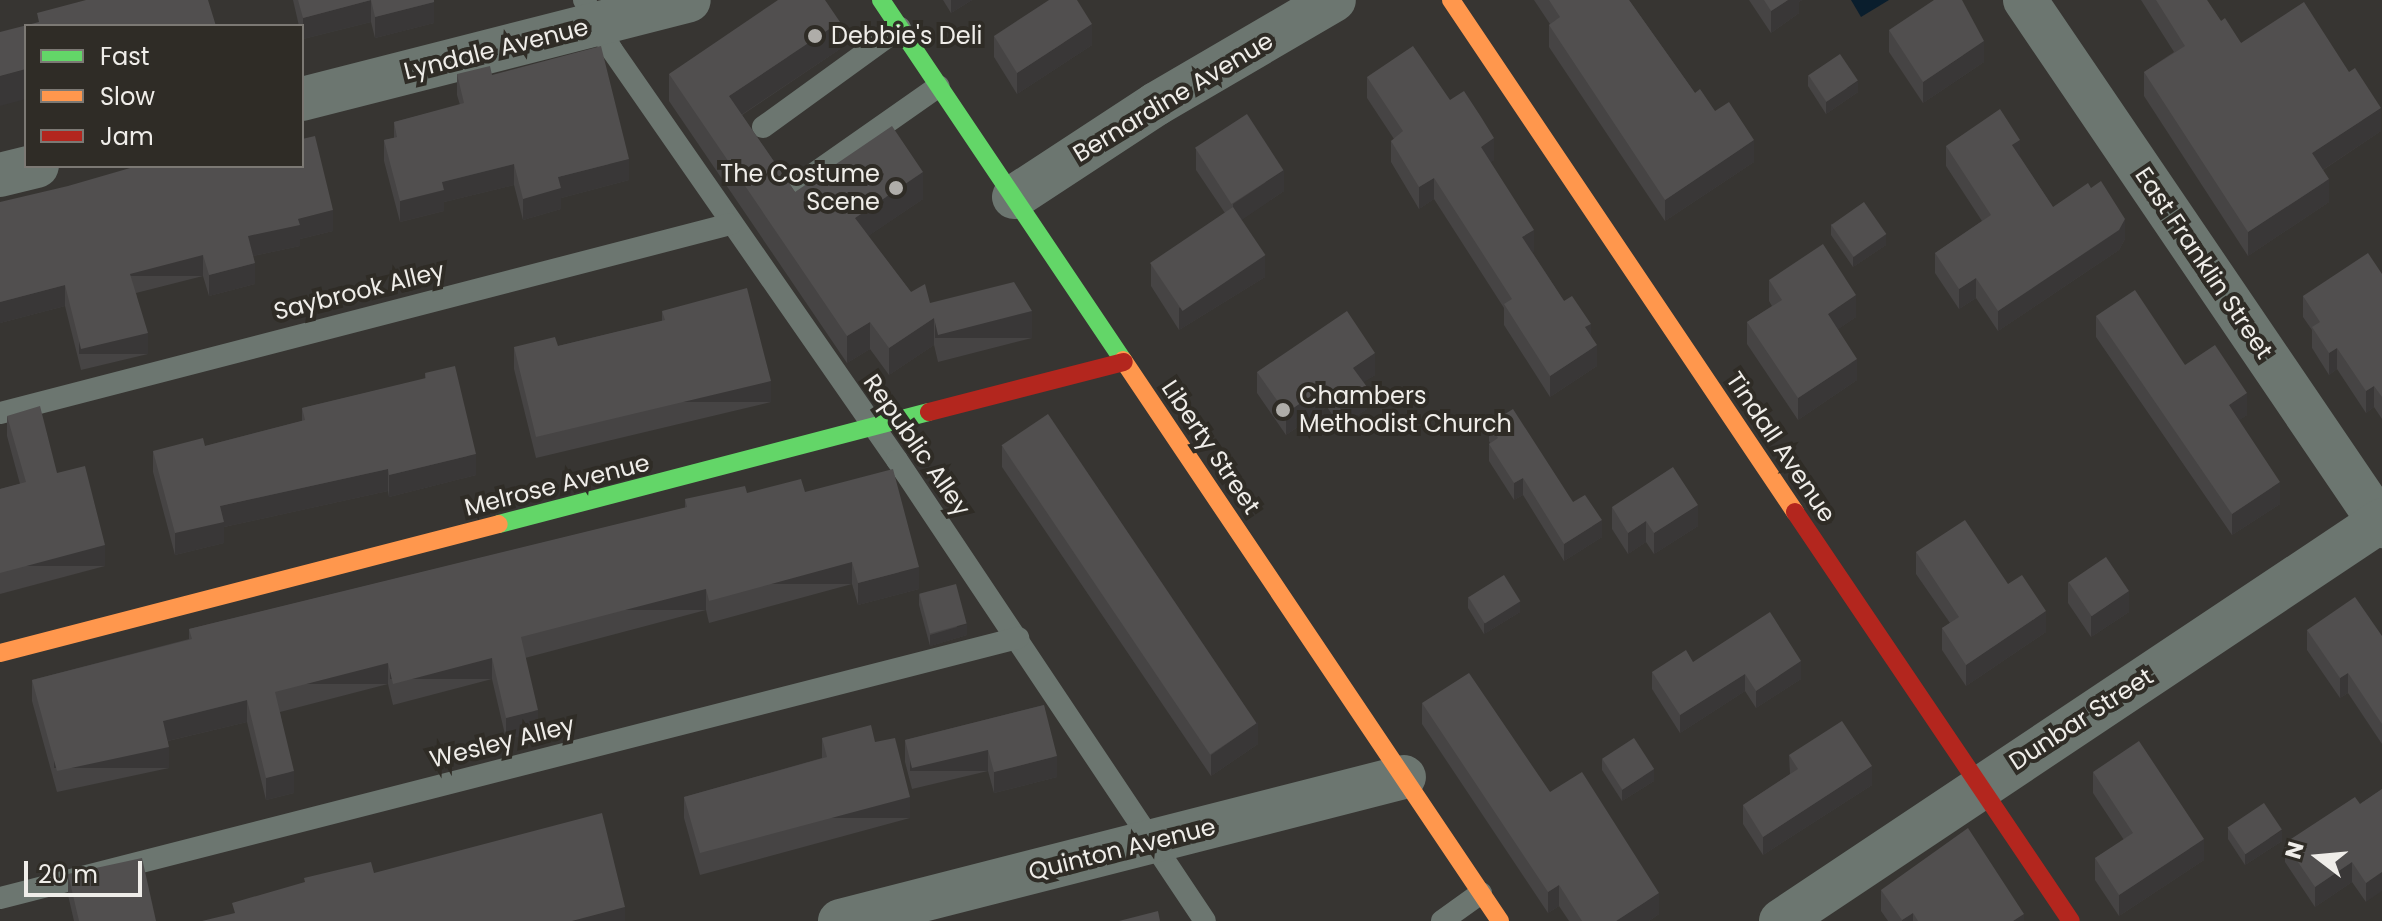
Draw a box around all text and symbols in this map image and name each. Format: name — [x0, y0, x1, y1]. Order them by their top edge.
street label: Lyndale Avenue — [401, 12, 591, 86]
place label: Debbie's Deli — [831, 22, 982, 50]
legend — [24, 24, 304, 168]
street label: Bernardine Avenue — [1068, 26, 1278, 168]
marker: Debbie's Deli — [806, 27, 824, 45]
text: Fast — [100, 40, 150, 73]
text: Slow — [100, 80, 155, 113]
text: Jam — [100, 120, 154, 153]
place label: The Costume Scene — [720, 160, 880, 216]
street label: East Franklin Street — [2129, 162, 2279, 364]
marker: The Costume Scene — [887, 179, 905, 197]
street label: Saybrook Alley — [271, 256, 447, 326]
street label: Tindall Avenue — [1720, 366, 1842, 528]
street label: Republic Alley — [857, 369, 977, 521]
street label: Liberty Street — [1156, 375, 1266, 519]
place label: Chambers Methodist Church — [1299, 382, 1512, 438]
marker: Chambers Methodist Church — [1274, 401, 1292, 419]
street label: Melrose Avenue — [461, 448, 653, 522]
street label: Dunbar Street — [2004, 662, 2158, 776]
street label: Wesley Alley — [427, 710, 577, 774]
street label: Quinton Avenue — [1026, 812, 1218, 886]
north arrow — [2278, 817, 2358, 897]
text: N — [2277, 838, 2312, 862]
scale bar — [28, 845, 146, 895]
text: 20 m — [38, 858, 98, 891]

